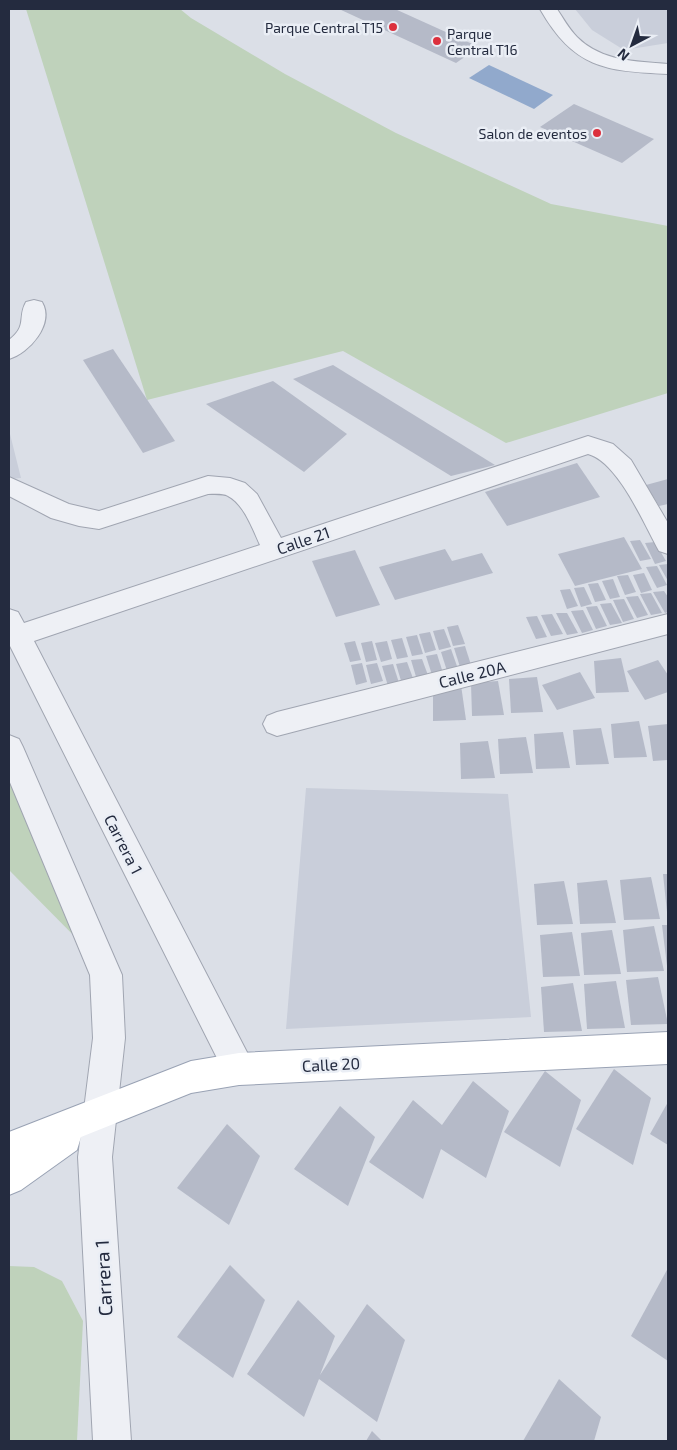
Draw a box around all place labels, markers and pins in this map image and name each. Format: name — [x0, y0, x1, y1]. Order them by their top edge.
place label: Parque Central T15 — [265, 19, 383, 36]
marker: Parque Central T15 — [387, 21, 399, 33]
place label: Parque Central T16 — [447, 25, 518, 58]
marker: Parque Central T16 — [431, 35, 443, 47]
place label: Salon de eventos — [479, 125, 587, 142]
marker: Salon de eventos — [591, 127, 603, 139]

